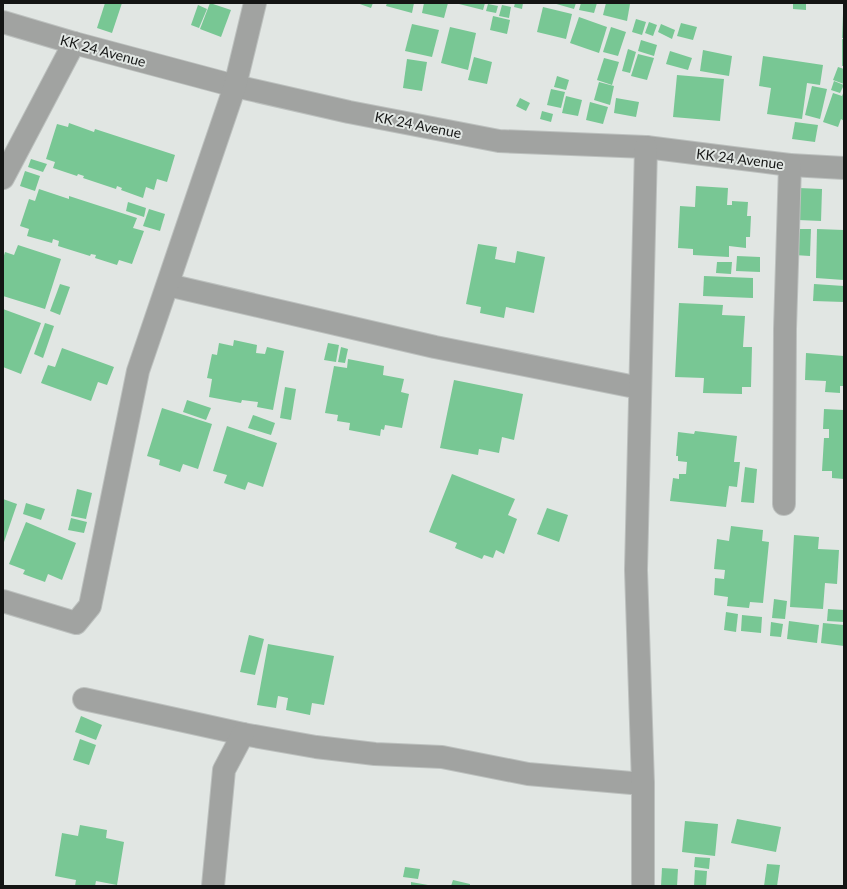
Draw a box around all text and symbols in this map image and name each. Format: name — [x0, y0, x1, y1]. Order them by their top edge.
street label: KK 24 Avenue — [59, 31, 148, 70]
street label: KK 24 Avenue — [373, 108, 463, 141]
street label: KK 24 Avenue — [695, 145, 785, 172]

